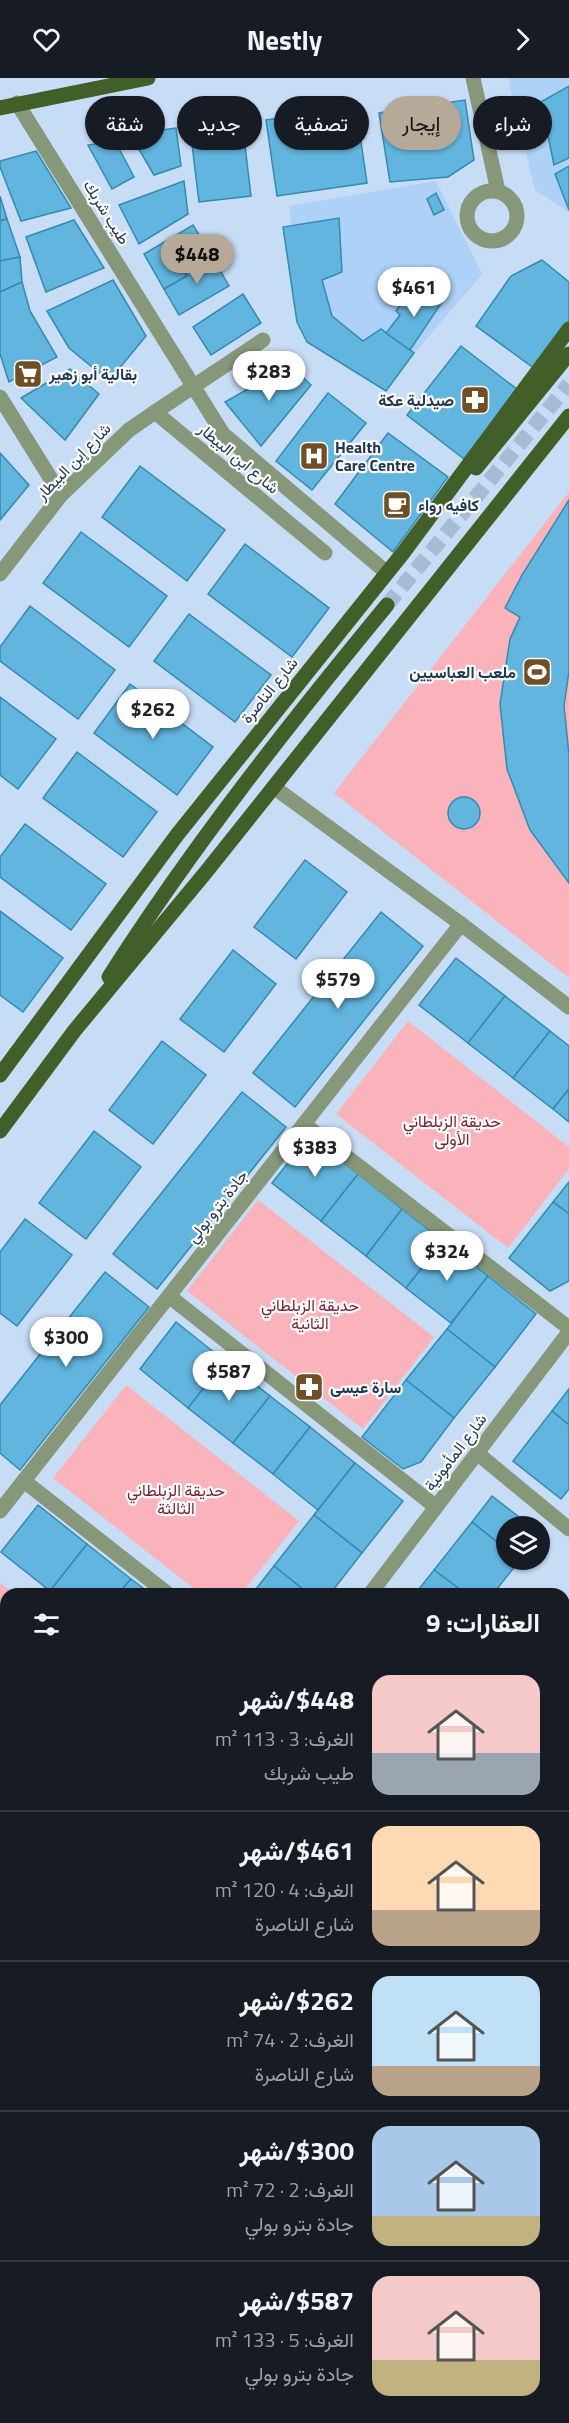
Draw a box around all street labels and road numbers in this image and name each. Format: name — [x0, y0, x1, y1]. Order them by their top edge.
street label: طيب شربك — [78, 175, 136, 249]
street label: شارع ابن البيطار — [192, 416, 285, 499]
street label: شارع إبن البيطار — [29, 417, 116, 506]
street label: شارع الناصرة — [235, 652, 303, 728]
street label: جادة بترو بولي — [181, 1164, 255, 1249]
street label: شارع المأمونية — [418, 1408, 492, 1496]

